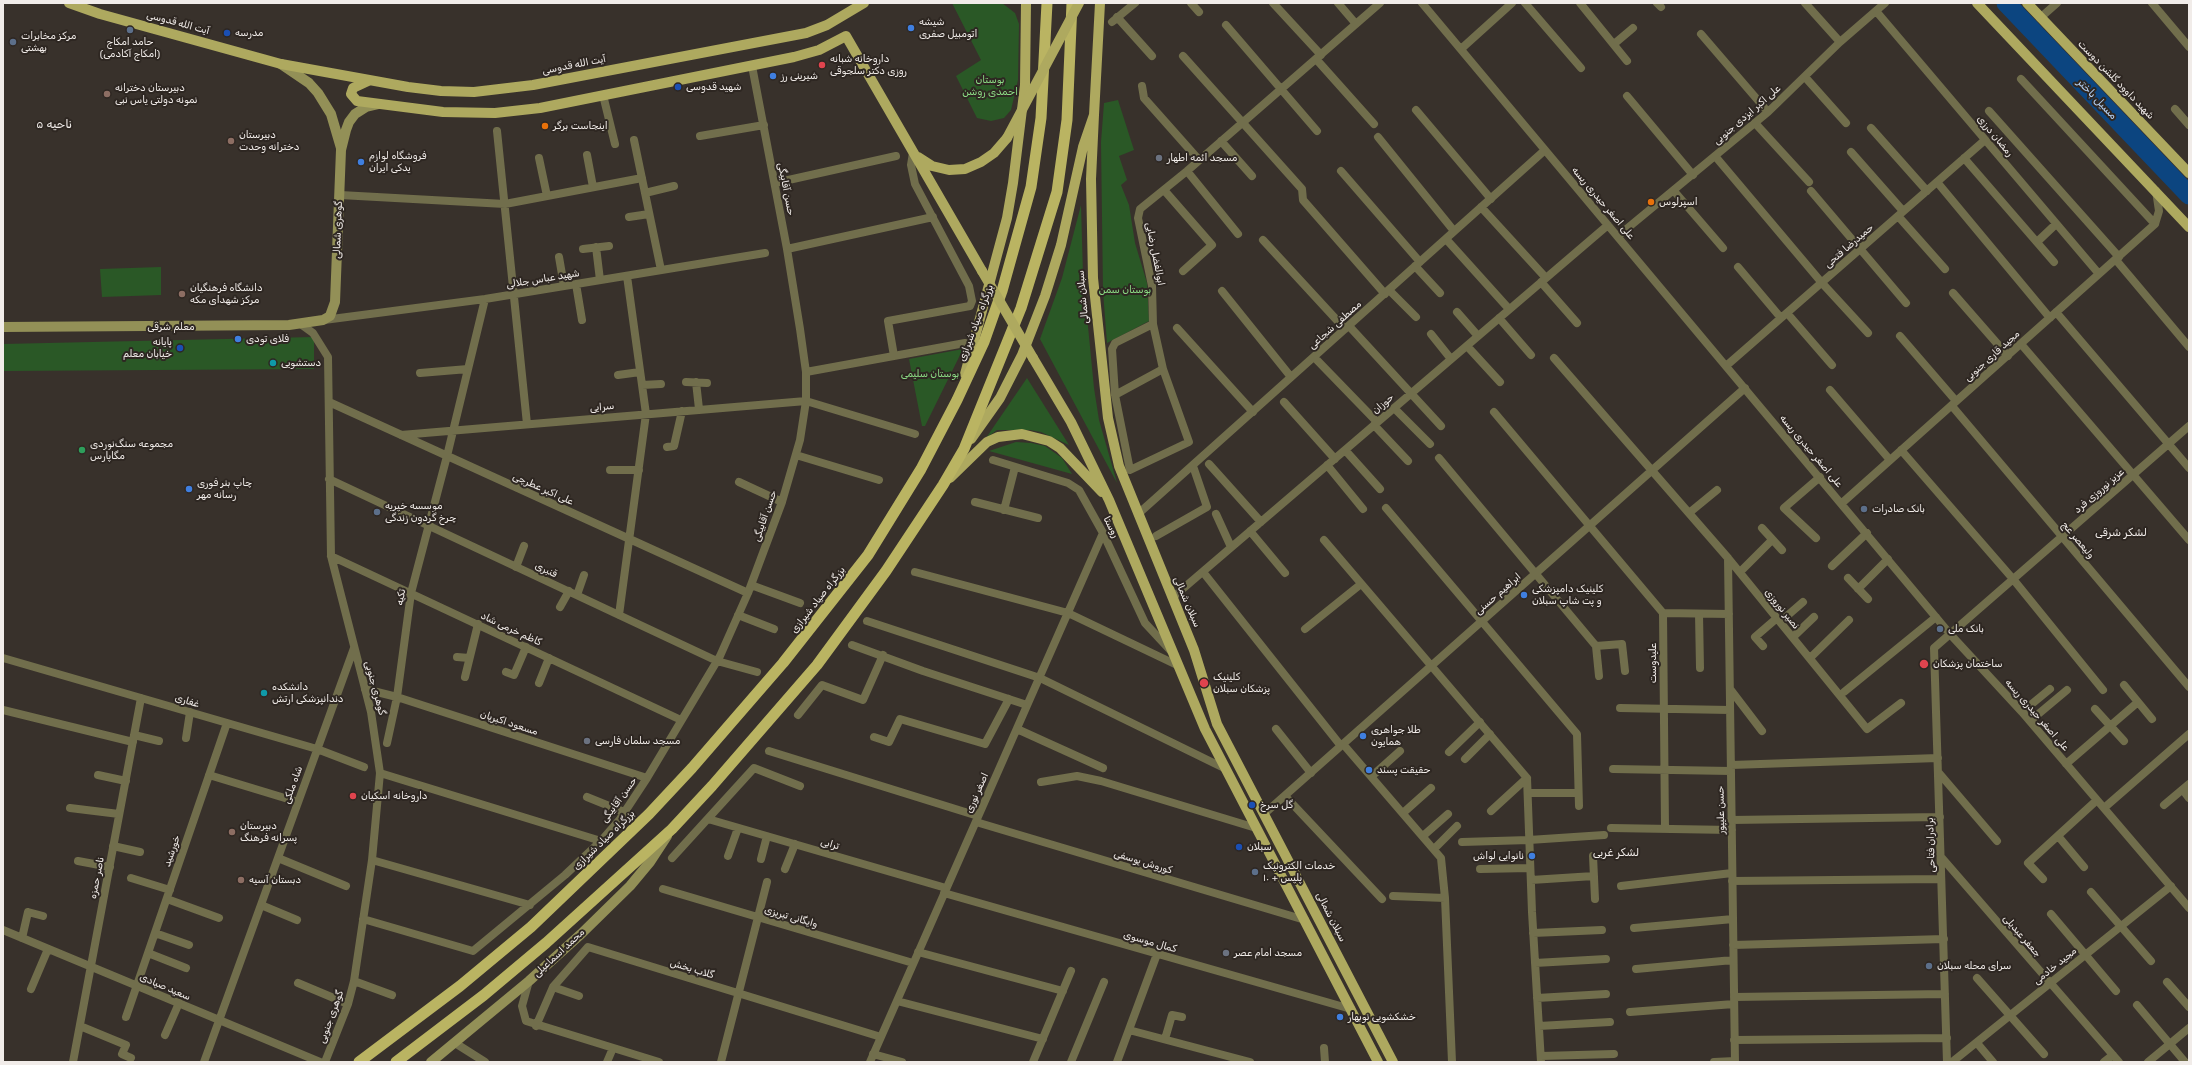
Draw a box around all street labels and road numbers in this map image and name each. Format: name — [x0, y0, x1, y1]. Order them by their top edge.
street label: آیت الله قدوسی — [145, 9, 211, 37]
street label: شهید داوود گلشن دوست — [2075, 38, 2157, 122]
street label: آیت الله قدوسی — [541, 53, 607, 77]
street label: علی اکبر ایزدی جنوبی — [1711, 83, 1783, 147]
street label: رمضان درزی — [1974, 113, 2016, 159]
street label: حسن آقابیگی — [775, 162, 797, 216]
street label: علی اصغر حیدری ریسه — [1569, 164, 1637, 242]
street label: گوهری شمالی — [331, 201, 345, 259]
street label: ابوالفضل رضایی — [1143, 221, 1167, 287]
street label: حمیدرضا فتحی — [1822, 221, 1876, 271]
street label: شهید عباس جلالی — [505, 267, 581, 291]
street label: سبلان شمالی — [1075, 270, 1091, 324]
street label: بزرگراه صیاد شیرازی — [956, 283, 996, 363]
street label: مصطفی شجاعی — [1306, 298, 1364, 352]
street label: معلم شرقی — [147, 321, 195, 333]
street label: مجید قاری جنوبی — [1962, 328, 2022, 384]
street label: حوزان — [1370, 391, 1396, 417]
street label: سرایی — [589, 400, 615, 414]
street label: علی اصغر حیدری ریسه — [1777, 412, 1845, 490]
street label: عزیز نوروزی فرد — [2071, 466, 2127, 516]
street label: علی اکبر عطرچی — [511, 470, 575, 508]
street label: حسن آقابیگی — [751, 489, 779, 543]
street label: روستا — [1101, 514, 1121, 540]
street label: ولیعصر عج — [2059, 519, 2097, 561]
street label: قنبری — [533, 560, 559, 580]
street label: بزرگراه صیاد شیرازی — [788, 564, 848, 636]
street label: ابراهیم حسنی — [1473, 571, 1523, 617]
street label: سبلان شمالی — [1171, 575, 1203, 629]
street label: نصیر نوروزی — [1762, 586, 1802, 632]
street label: تکیه — [394, 588, 408, 606]
street label: کاظم خرمی شاد — [479, 610, 543, 648]
street label: علیدوست — [1647, 643, 1659, 683]
street label: گوهری جنوبی — [362, 660, 388, 716]
street label: علی اصغر حیدری ریسه — [2003, 677, 2071, 753]
street label: غفاری — [173, 692, 201, 710]
street label: مسعود اکبریان — [479, 708, 539, 738]
street label: شاه ملکی — [281, 765, 305, 805]
street label: اصغر نوری — [963, 771, 991, 815]
street label: حسن آقابیگی — [598, 775, 640, 825]
street label: حسن علیپور — [1715, 786, 1727, 834]
street label: بزرگراه صیاد شیرازی — [571, 807, 637, 873]
street label: برادران فتاحی — [1924, 817, 1938, 873]
street label: خورشید — [161, 834, 183, 868]
street label: ترابی — [819, 836, 841, 852]
street label: کوروش یوسفی — [1112, 847, 1174, 877]
street label: ناصر حمزه — [87, 856, 107, 900]
street label: سبلان شمالی — [1313, 890, 1349, 944]
street label: وایگانی تبریزی — [763, 904, 819, 930]
street label: جعفر عبدیلی — [2000, 913, 2044, 959]
street label: محمد اسماعیلی — [531, 926, 587, 980]
street label: کمال موسوی — [1122, 929, 1178, 955]
street label: مجید خادمی — [2031, 945, 2079, 987]
street label: گلاب بخش — [669, 957, 715, 981]
street label: سعید صیادی — [138, 971, 192, 1003]
street label: گوهری جنوبی — [316, 989, 346, 1045]

